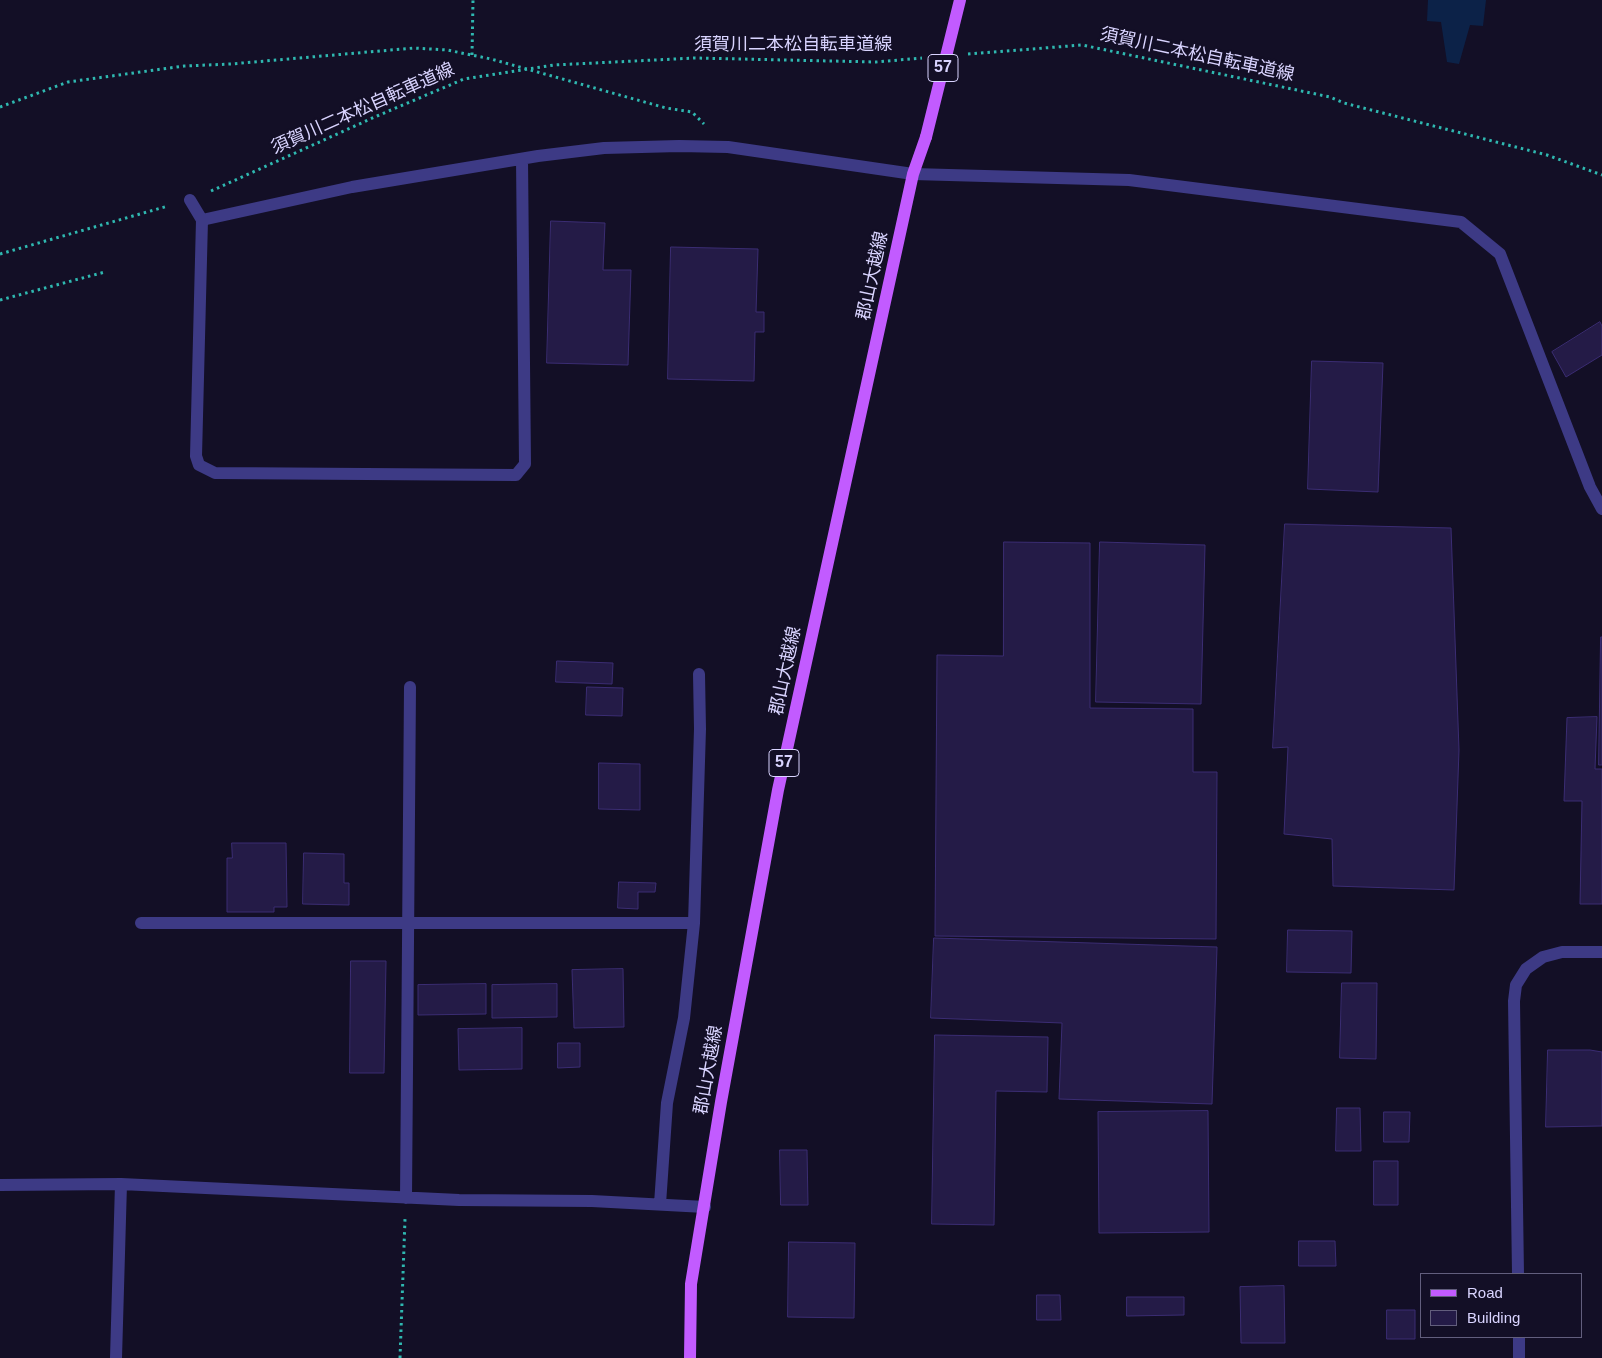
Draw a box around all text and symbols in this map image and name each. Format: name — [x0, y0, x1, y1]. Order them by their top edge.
street label: 須賀川二本松自転車道線 — [1098, 24, 1296, 86]
street label: 須賀川二本松自転車道線 — [694, 34, 892, 56]
road number: 57 — [928, 54, 958, 82]
street label: 須賀川二本松自転車道線 — [268, 59, 458, 159]
street label: 郡山大越線 — [853, 230, 893, 322]
street label: 郡山大越線 — [766, 625, 806, 717]
road number: 57 — [769, 750, 799, 776]
street label: 郡山大越線 — [691, 1024, 727, 1116]
legend — [1420, 1273, 1582, 1338]
text: Road — [1467, 1284, 1503, 1301]
text: Building — [1467, 1309, 1520, 1326]

